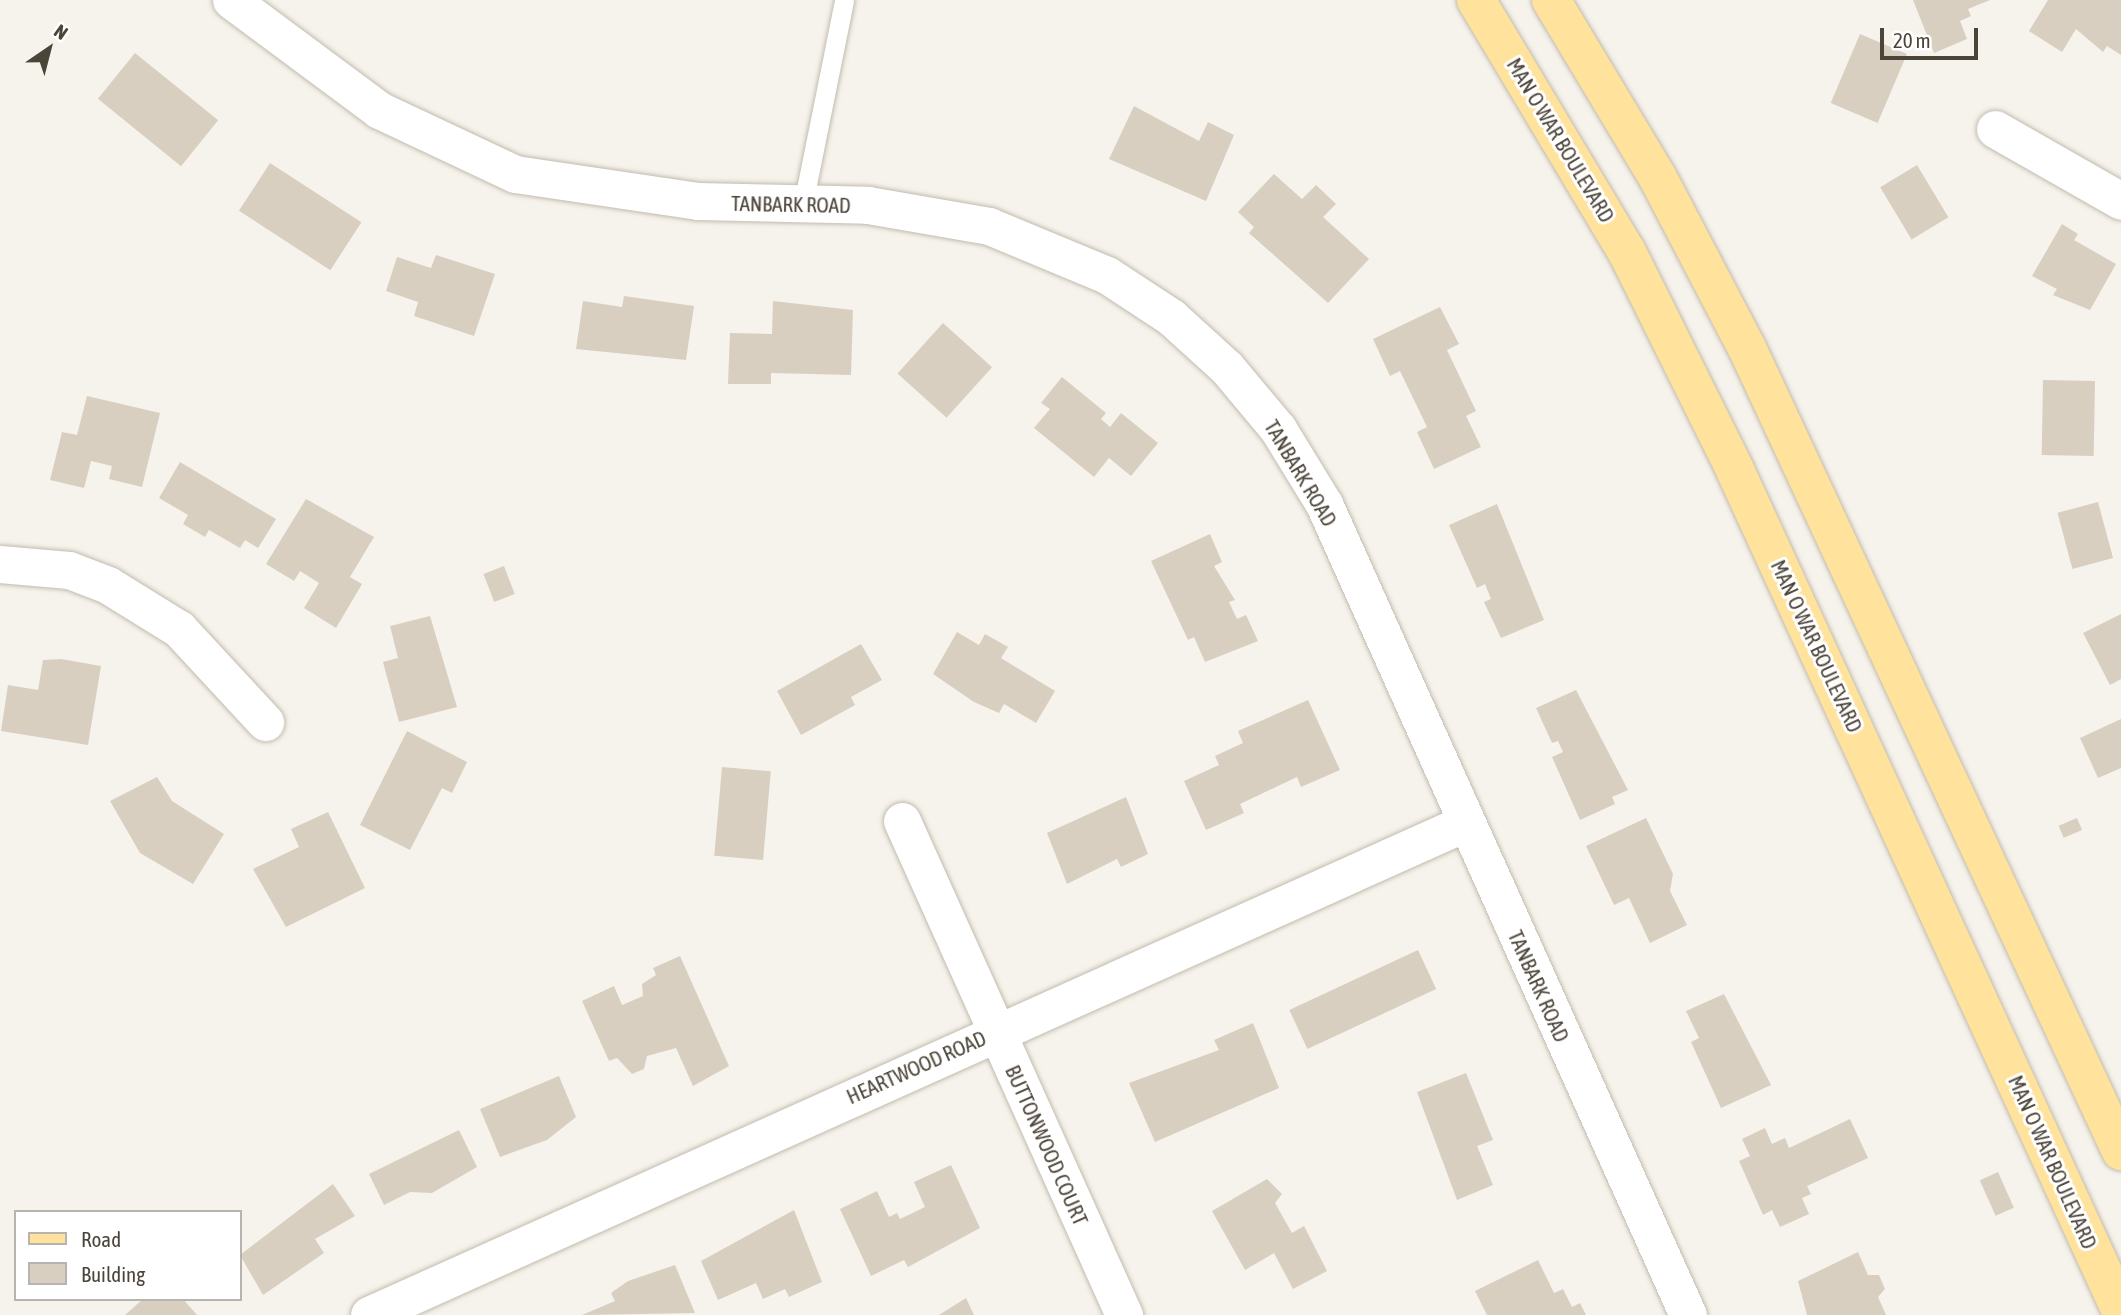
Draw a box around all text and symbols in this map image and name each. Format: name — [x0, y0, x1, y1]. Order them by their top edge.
north arrow — [14, 14, 84, 84]
scale bar — [1883, 14, 1981, 58]
text: N — [50, 20, 72, 44]
text: 20 m — [1893, 28, 1931, 52]
street label: MAN O WAR BOULEVARD — [1502, 53, 1620, 227]
street label: TANBARK ROAD — [731, 190, 851, 218]
street label: TANBARK ROAD — [1259, 415, 1343, 531]
street label: MAN O WAR BOULEVARD — [1766, 556, 1868, 736]
street label: TANBARK ROAD — [1503, 926, 1575, 1046]
street label: HEARTWOOD ROAD — [842, 1025, 990, 1109]
street label: BUTTONWOOD COURT — [1000, 1061, 1094, 1229]
street label: MAN O WAR BOULEVARD — [2003, 1071, 2103, 1253]
legend — [14, 1210, 242, 1301]
text: Road — [81, 1227, 121, 1251]
text: Building — [81, 1262, 145, 1286]

